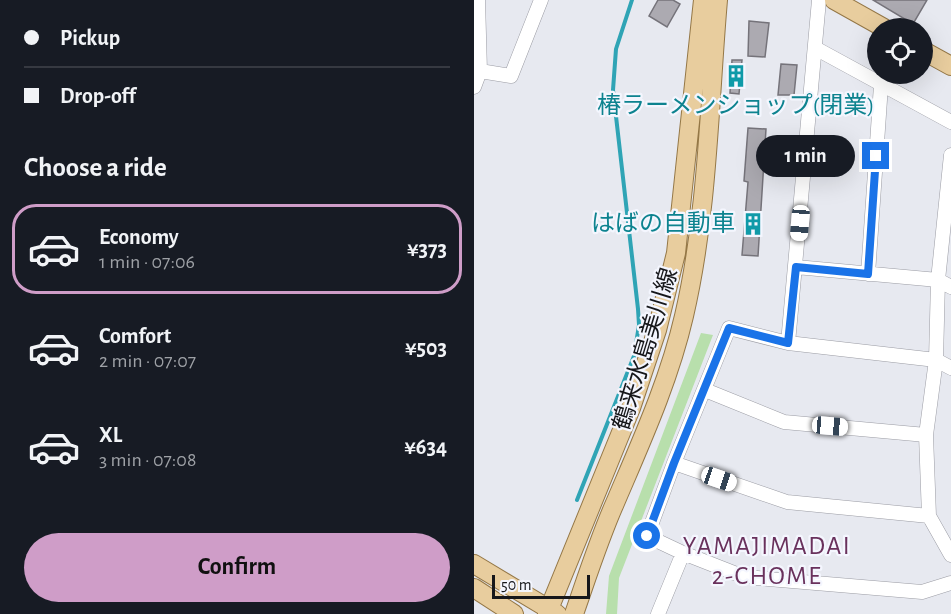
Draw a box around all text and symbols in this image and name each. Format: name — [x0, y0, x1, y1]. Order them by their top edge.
map controls — [867, 18, 933, 84]
button: locate — [867, 18, 933, 84]
text: Pickup — [60, 27, 120, 49]
building icon: 椿ラーメンショップ(閉業) — [723, 63, 749, 89]
text: Drop-off — [60, 85, 136, 107]
place label: 椿ラーメンショップ(閉業) — [597, 92, 875, 118]
callout: 1 min — [756, 135, 855, 177]
route end — [862, 142, 889, 169]
text: 1 min — [784, 146, 827, 166]
text: Choose a ride — [24, 154, 167, 181]
car — [789, 204, 811, 242]
place label: はばの自動車 — [591, 210, 735, 236]
building icon: はばの自動車 — [740, 211, 766, 237]
icon: car — [27, 222, 81, 276]
text: Economy — [99, 226, 179, 248]
text: ¥373 — [407, 238, 447, 260]
text: 1 min · 07:06 — [99, 252, 195, 272]
street label: 鶴来水島美川線 — [608, 265, 682, 433]
icon: car — [27, 321, 81, 375]
text: Comfort — [99, 325, 171, 347]
text: ¥503 — [405, 337, 447, 359]
text: 2 min · 07:07 — [99, 351, 196, 371]
car — [811, 415, 849, 437]
icon: car — [27, 420, 81, 474]
text: XL — [99, 424, 122, 446]
text: ¥634 — [404, 436, 447, 458]
text: 3 min · 07:08 — [99, 450, 196, 470]
car — [699, 465, 739, 493]
route start — [633, 522, 660, 549]
button: Confirm — [24, 533, 450, 602]
district label: YAMAJIMADAI 2-CHOME — [683, 533, 851, 589]
scale bar — [492, 572, 590, 600]
text: 50 m — [501, 577, 532, 593]

